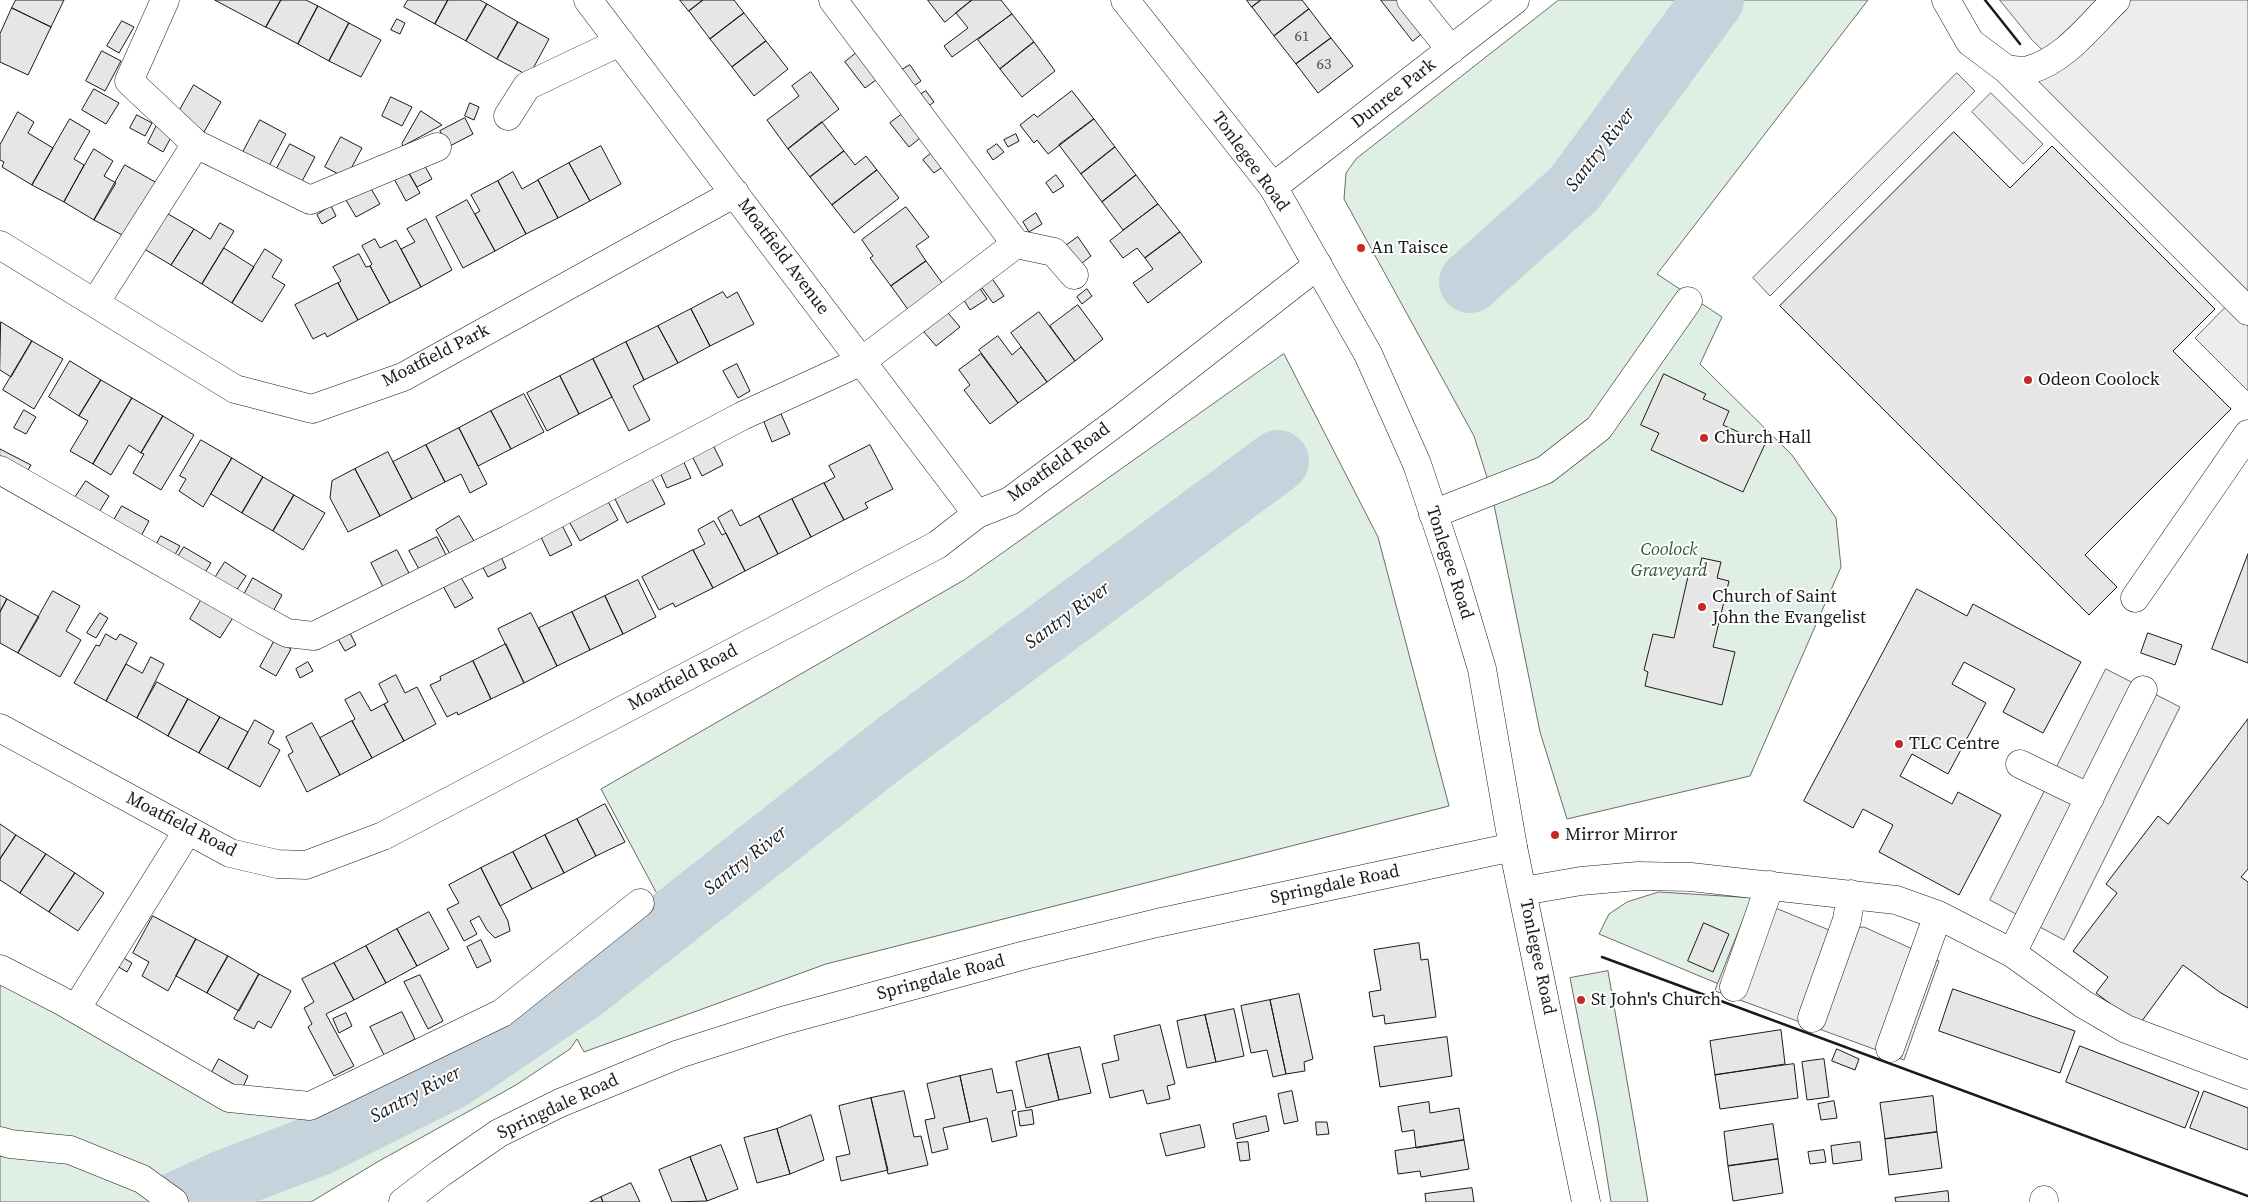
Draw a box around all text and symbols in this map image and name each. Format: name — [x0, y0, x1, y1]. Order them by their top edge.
house number: 61 — [1295, 28, 1309, 46]
street label: Dunree Park — [1348, 54, 1440, 134]
house number: 63 — [1317, 56, 1331, 74]
water label: Santry River — [1561, 104, 1641, 196]
street label: Tonlegee Road — [1207, 108, 1293, 216]
street label: Moatfield Avenue — [732, 195, 834, 319]
place label: An Taisce — [1371, 237, 1448, 259]
marker: An Taisce — [1355, 242, 1367, 254]
street label: Moatfield Park — [379, 320, 493, 392]
place label: Odeon Coolock — [2038, 369, 2160, 391]
marker: Odeon Coolock — [2022, 374, 2034, 386]
street label: Moatfield Road — [1004, 419, 1114, 507]
place label: Church Hall — [1714, 427, 1811, 449]
marker: Church Hall — [1698, 432, 1710, 444]
street label: Tonlegee Road — [1421, 504, 1477, 622]
park label: Coolock Graveyard — [1631, 539, 1707, 582]
water label: Santry River — [1021, 577, 1115, 655]
place label: Church of Saint John the Evangelist — [1712, 586, 1866, 628]
marker: Church of Saint John the Evangelist — [1696, 601, 1708, 613]
street label: Moatfield Road — [624, 640, 742, 716]
place label: TLC Centre — [1909, 733, 2000, 755]
marker: TLC Centre — [1893, 738, 1905, 750]
street label: Moatfield Road — [122, 788, 240, 862]
water label: Santry River — [700, 821, 792, 901]
place label: Mirror Mirror — [1565, 824, 1677, 846]
marker: Mirror Mirror — [1549, 829, 1561, 841]
street label: Springdale Road — [1269, 861, 1401, 909]
street label: Tonlegee Road — [1514, 897, 1560, 1017]
street label: Springdale Road — [875, 951, 1007, 1005]
place label: St John's Church — [1591, 989, 1721, 1011]
marker: St John's Church — [1575, 994, 1587, 1006]
water label: Santry River — [367, 1062, 465, 1128]
street label: Springdale Road — [494, 1069, 622, 1145]

